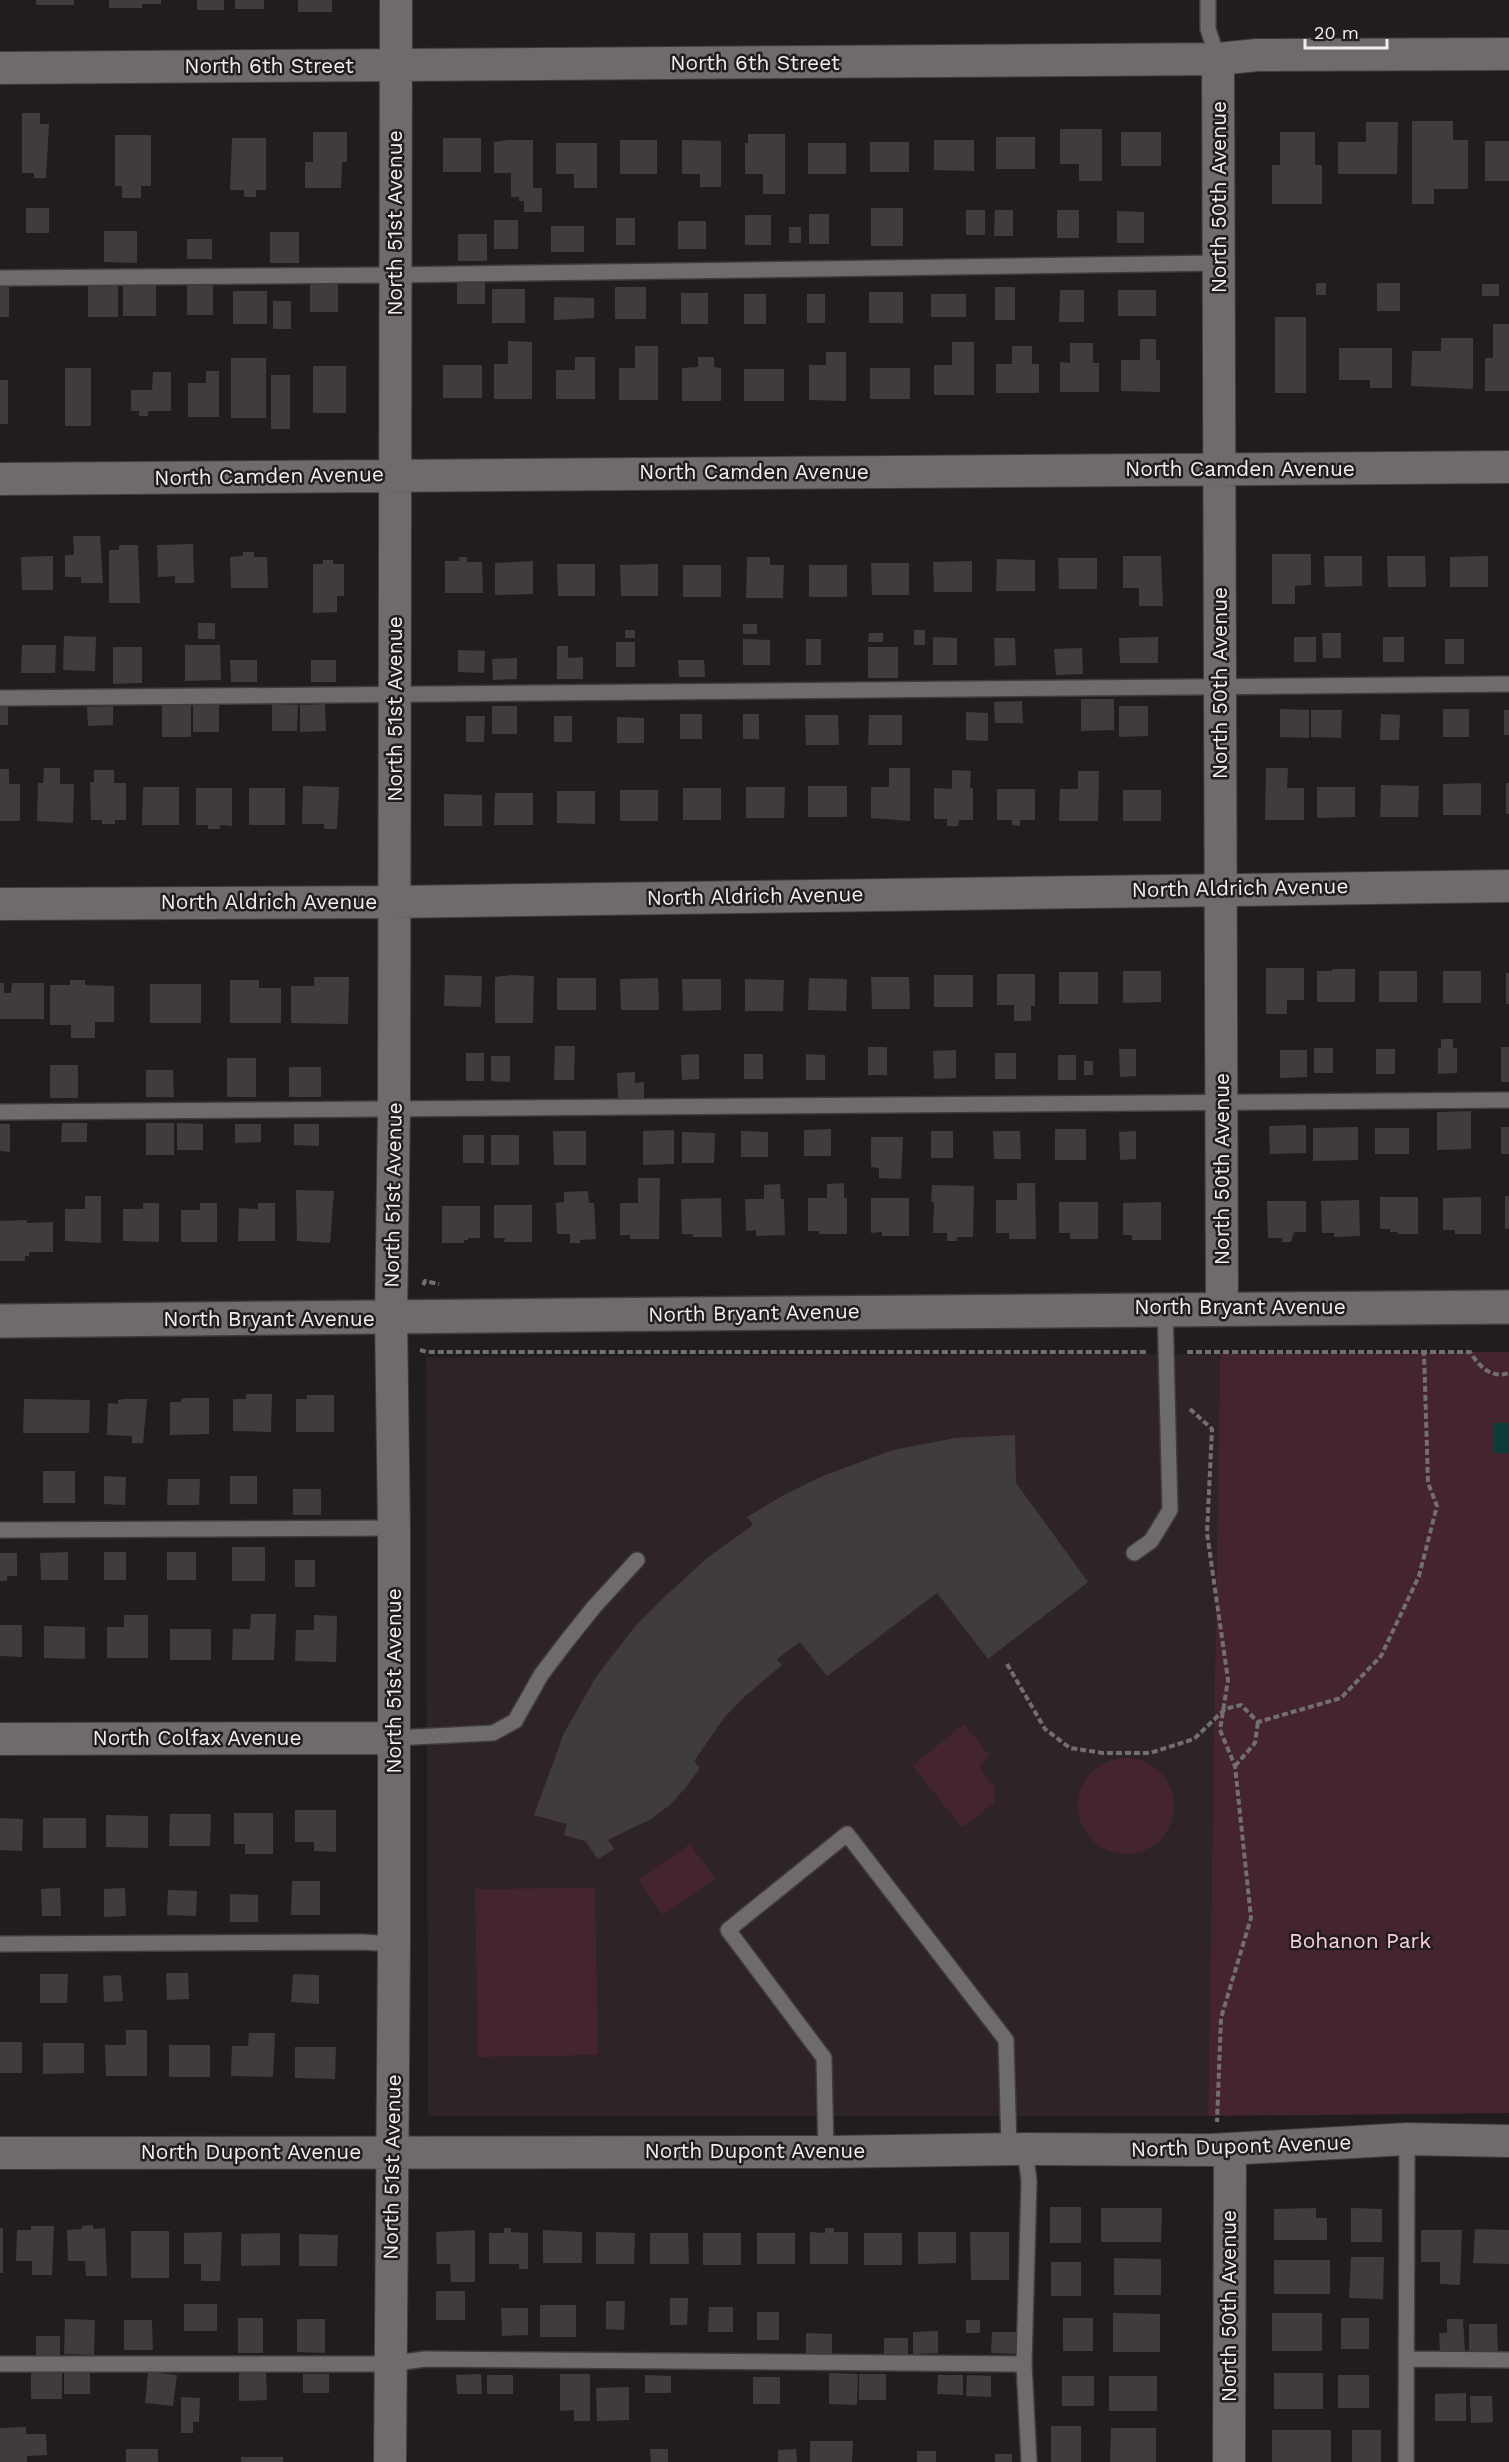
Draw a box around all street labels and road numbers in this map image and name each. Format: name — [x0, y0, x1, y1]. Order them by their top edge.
street label: North 6th Street — [670, 50, 840, 75]
street label: North 6th Street — [184, 53, 354, 78]
street label: North 50th Avenue — [1206, 101, 1231, 293]
street label: North 51st Avenue — [382, 130, 407, 316]
street label: North Camden Avenue — [1125, 456, 1355, 481]
street label: North Camden Avenue — [639, 459, 869, 484]
street label: North Camden Avenue — [154, 461, 384, 490]
street label: North 50th Avenue — [1207, 587, 1232, 779]
street label: North 51st Avenue — [382, 616, 407, 802]
street label: North Aldrich Avenue — [1131, 873, 1349, 902]
street label: North Aldrich Avenue — [646, 881, 864, 910]
street label: North Aldrich Avenue — [161, 889, 377, 914]
street label: North 50th Avenue — [1209, 1073, 1234, 1265]
street label: North 51st Avenue — [378, 1102, 407, 1288]
street label: North Bryant Avenue — [1134, 1294, 1346, 1319]
street label: North Bryant Avenue — [648, 1298, 860, 1327]
street label: North Bryant Avenue — [163, 1306, 375, 1331]
street label: North 51st Avenue — [381, 1588, 406, 1774]
street label: North Colfax Avenue — [92, 1725, 302, 1750]
street label: North 51st Avenue — [377, 2074, 406, 2260]
street label: North Dupont Avenue — [1130, 2129, 1352, 2162]
street label: North Dupont Avenue — [645, 2138, 865, 2163]
street label: North Dupont Avenue — [141, 2139, 361, 2164]
street label: North 50th Avenue — [1216, 2210, 1241, 2402]

